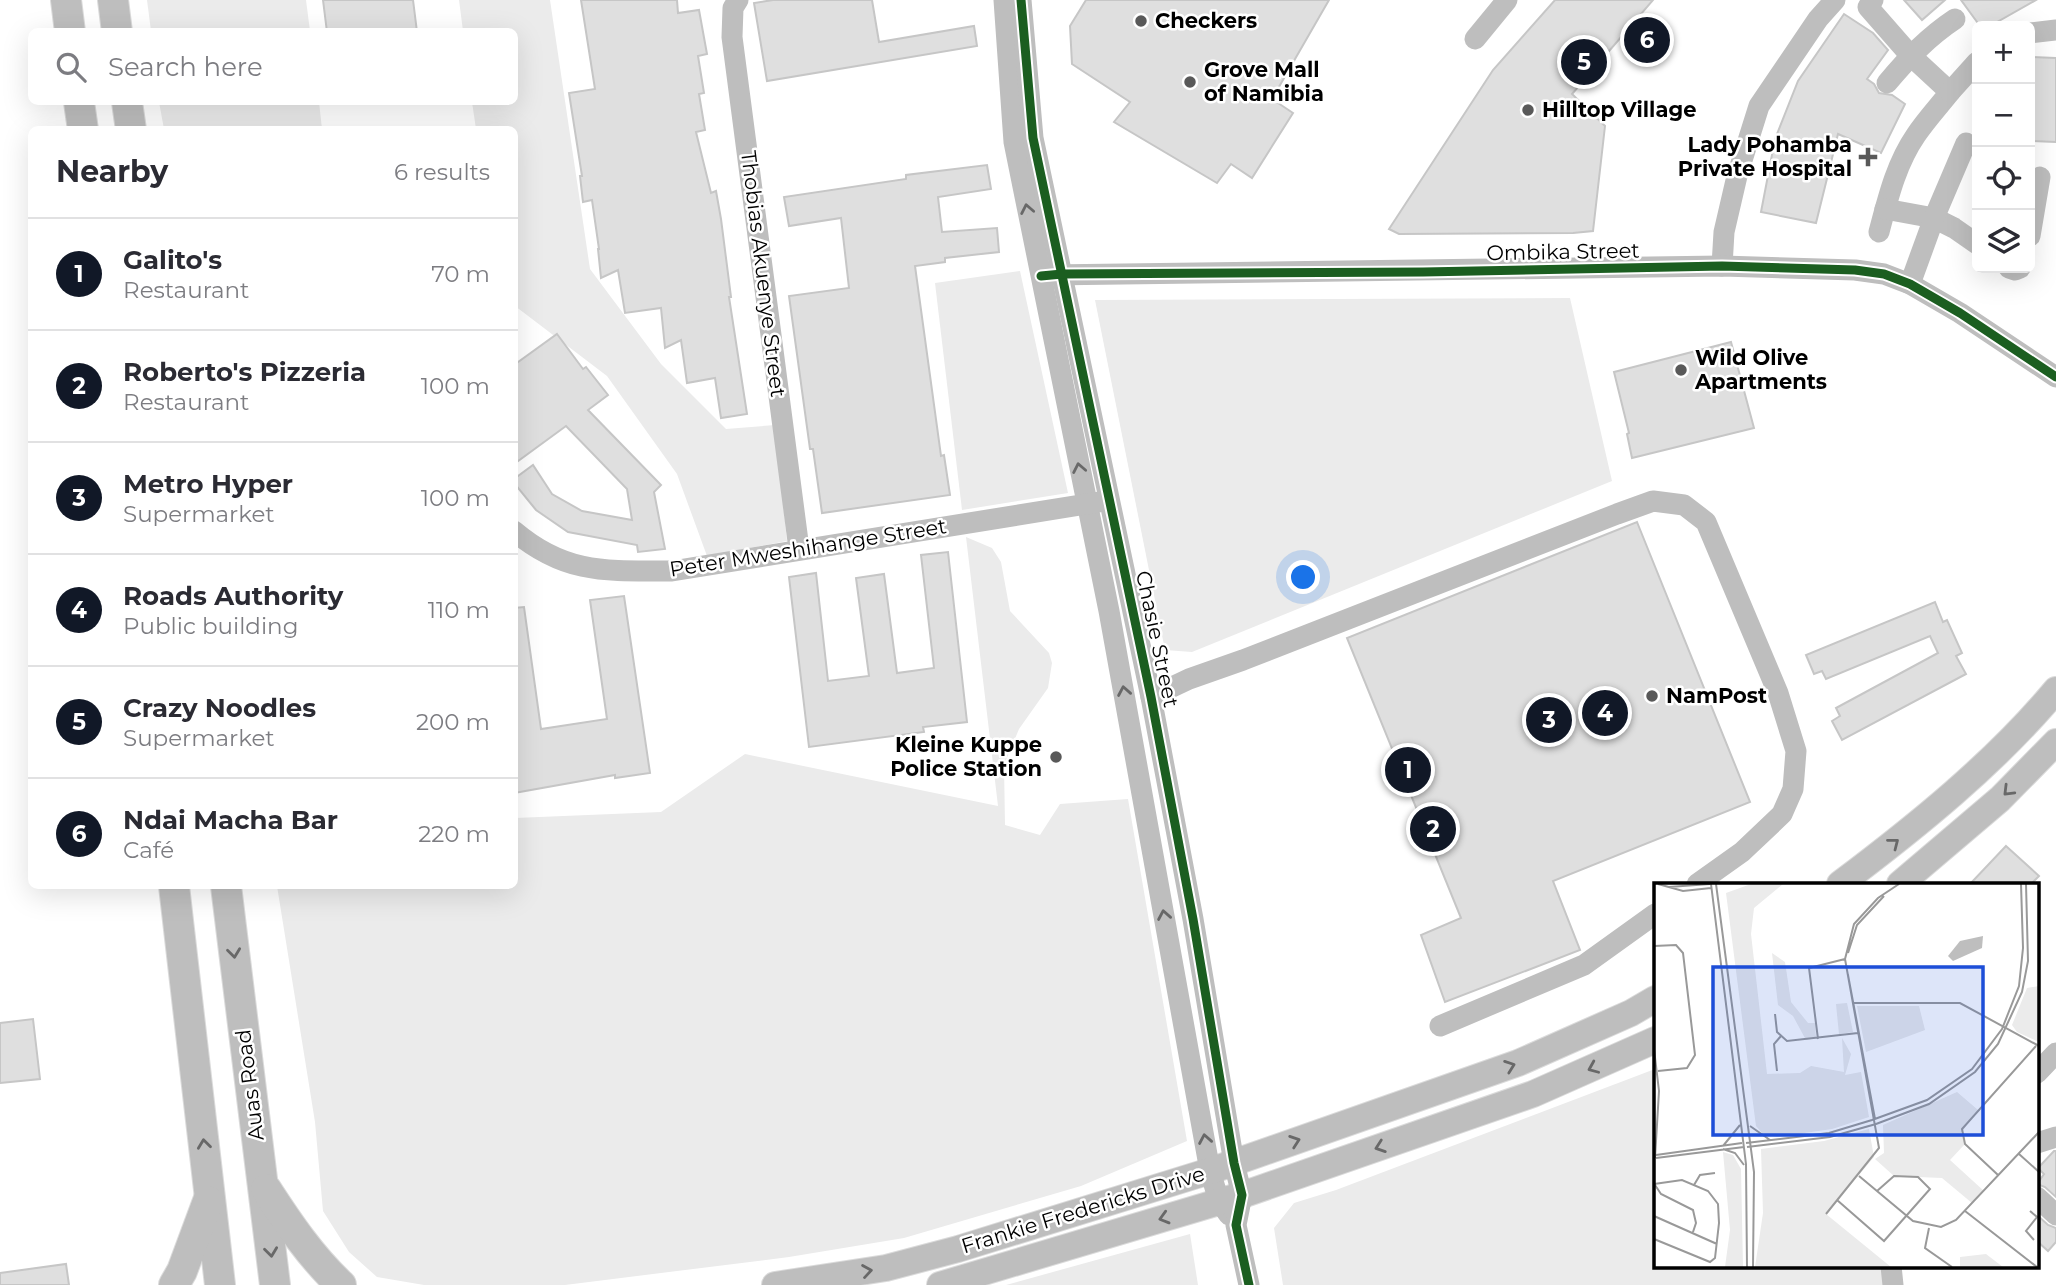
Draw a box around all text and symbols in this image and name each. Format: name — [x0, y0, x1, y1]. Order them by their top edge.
place label: Checkers — [1155, 8, 1257, 33]
marker: Checkers — [1133, 13, 1149, 29]
pin: 6 — [1624, 14, 1670, 66]
map controls — [1972, 21, 2035, 273]
button: + — [1972, 21, 2035, 84]
search box — [28, 28, 518, 105]
pin: 5 — [1561, 36, 1607, 88]
icon: search — [52, 48, 90, 86]
text: Search here — [108, 51, 263, 83]
place label: Grove Mall of Namibia — [1204, 57, 1324, 106]
marker: Grove Mall of Namibia — [1182, 74, 1198, 90]
button: − — [1972, 84, 2035, 147]
place label: Hilltop Village — [1542, 97, 1696, 122]
marker: Hilltop Village — [1520, 102, 1536, 118]
place label: Lady Pohamba Private Hospital — [1678, 132, 1852, 181]
marker: Lady Pohamba Private Hospital — [1858, 147, 1878, 167]
button: locate — [1972, 147, 2035, 210]
street label: Thobias Akuenye Street — [736, 149, 791, 399]
text: Nearby — [56, 153, 168, 190]
text: 6 results — [394, 158, 490, 186]
one-way arrow — [1021, 203, 1036, 215]
button: layers — [1972, 210, 2035, 273]
street label: Ombika Street — [1486, 238, 1640, 265]
text: Galito's — [123, 244, 222, 276]
text: 1 — [74, 260, 84, 288]
text: 70 m — [431, 260, 490, 288]
text: Restaurant — [123, 276, 249, 304]
place label: Wild Olive Apartments — [1694, 345, 1827, 394]
text: Roberto's Pizzeria — [123, 356, 366, 388]
marker: Wild Olive Apartments — [1673, 362, 1689, 378]
text: 2 — [72, 372, 86, 400]
text: 100 m — [421, 372, 490, 400]
text: Restaurant — [123, 388, 249, 416]
one-way arrow — [1073, 462, 1088, 474]
text: Metro Hyper — [123, 468, 293, 500]
text: 3 — [72, 484, 86, 512]
text: 100 m — [421, 484, 490, 512]
text: Supermarket — [123, 500, 275, 528]
street label: Peter Mweshihange Street — [668, 513, 948, 582]
your location — [1286, 560, 1320, 594]
street label: Chasie Street — [1131, 568, 1184, 709]
text: Roads Authority — [123, 580, 343, 612]
text: 4 — [71, 596, 87, 624]
text: 110 m — [428, 596, 490, 624]
text: Public building — [123, 612, 298, 640]
place label: NamPost — [1666, 683, 1767, 708]
one-way arrow — [1117, 686, 1132, 697]
pin: 4 — [1582, 687, 1628, 739]
marker: NamPost — [1644, 688, 1660, 704]
text: Crazy Noodles — [123, 692, 316, 724]
pin: 3 — [1526, 694, 1572, 746]
text: 5 — [72, 708, 86, 736]
text: 200 m — [416, 708, 490, 736]
text: Supermarket — [123, 724, 275, 752]
place label: Kleine Kuppe Police Station — [890, 732, 1042, 781]
pin: 1 — [1385, 744, 1431, 796]
marker: Kleine Kuppe Police Station — [1048, 749, 1064, 765]
one-way arrow — [2004, 783, 2017, 796]
pin: 2 — [1410, 803, 1456, 855]
text: Ndai Macha Bar — [123, 804, 338, 836]
text: 6 — [72, 820, 86, 848]
text: 220 m — [418, 820, 490, 848]
text: Café — [123, 836, 174, 864]
one-way arrow — [1887, 838, 1899, 851]
inset map — [1654, 883, 2038, 1268]
one-way arrow — [1157, 909, 1172, 921]
one-way arrow — [227, 947, 242, 959]
street label: Auas Road — [230, 1028, 269, 1142]
one-way arrow — [1503, 1060, 1515, 1074]
one-way arrow — [1588, 1060, 1601, 1074]
one-way arrow — [1198, 1133, 1213, 1145]
one-way arrow — [1289, 1135, 1301, 1149]
one-way arrow — [196, 1138, 211, 1150]
one-way arrow — [1375, 1139, 1387, 1153]
street label: Frankie Fredericks Drive — [958, 1161, 1207, 1258]
one-way arrow — [1158, 1209, 1170, 1224]
one-way arrow — [264, 1246, 279, 1258]
one-way arrow — [861, 1264, 873, 1279]

